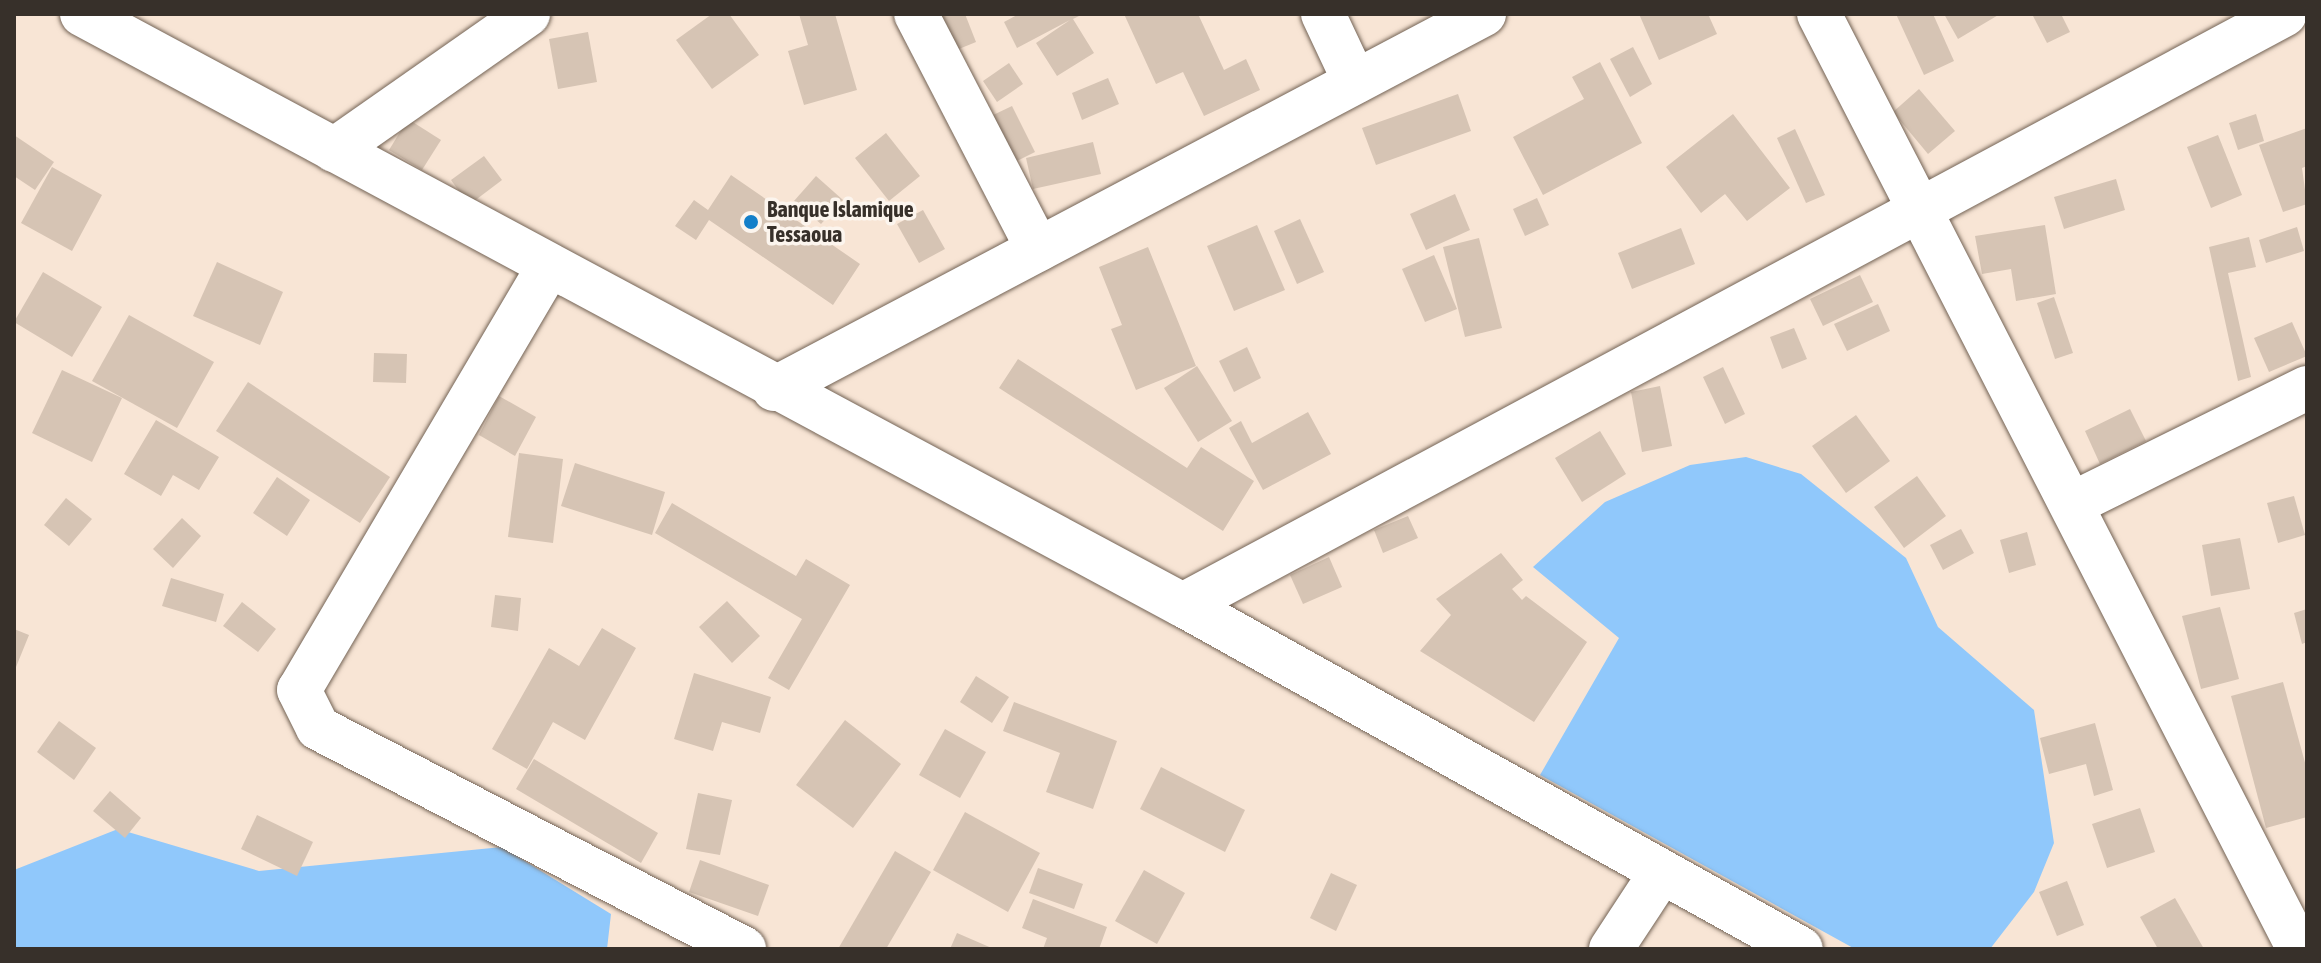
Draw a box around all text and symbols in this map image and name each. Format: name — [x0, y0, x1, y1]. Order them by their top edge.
place label: Banque Islamique Tessaoua — [767, 196, 914, 248]
marker: Banque Islamique Tessaoua — [742, 213, 760, 231]

